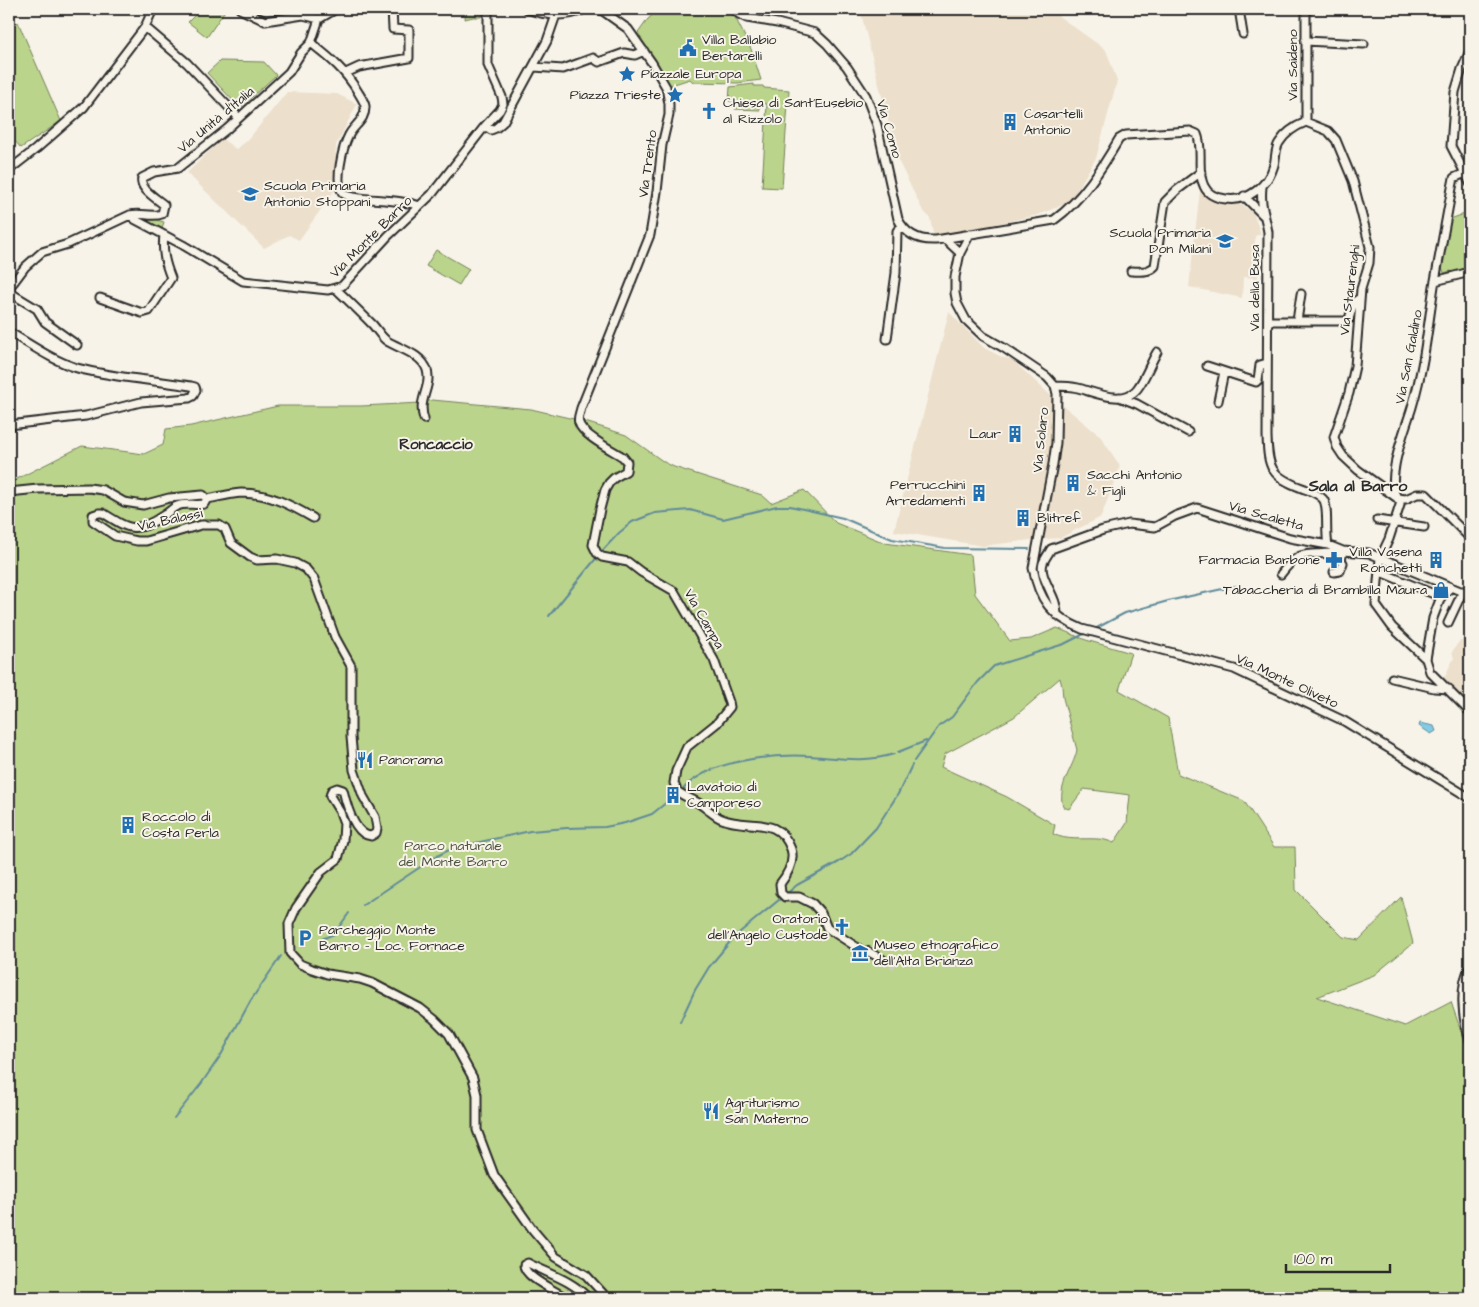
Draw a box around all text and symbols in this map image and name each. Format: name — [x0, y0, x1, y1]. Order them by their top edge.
street label: Via Saideno — [1283, 29, 1303, 101]
place label: Villa Ballabio Bertarelli — [702, 30, 777, 66]
public building icon: Villa Ballabio Bertarelli — [678, 38, 698, 58]
place icon: Piazzale Europa — [617, 64, 637, 84]
place label: Piazzale Europa — [641, 64, 741, 84]
street label: Via Unità d'Italia — [173, 82, 259, 158]
place label: Piazza Trieste — [570, 85, 661, 105]
place icon: Piazza Trieste — [665, 85, 685, 105]
place label: Chiesa di Sant'Eusebio al Rizzolo — [723, 93, 863, 129]
street label: Via Como — [871, 97, 907, 161]
church icon: Chiesa di Sant'Eusebio al Rizzolo — [699, 101, 719, 121]
place label: Casartelli Antonio — [1024, 104, 1083, 140]
building icon: Casartelli Antonio — [1000, 112, 1020, 132]
street label: Via Trento — [633, 129, 663, 199]
place label: Scuola Primaria Antonio Stoppani — [264, 176, 370, 212]
school or university icon: Scuola Primaria Antonio Stoppani — [240, 184, 260, 204]
street label: Via Monte Barro — [325, 191, 417, 283]
place label: Scuola Primaria Don Milani — [1109, 223, 1211, 259]
school or university icon: Scuola Primaria Don Milani — [1215, 231, 1235, 251]
street label: Via Staurenghi — [1335, 244, 1365, 336]
street label: Via della Busa — [1245, 245, 1265, 331]
street label: Via San Galdino — [1390, 308, 1428, 406]
street label: Via Solaro — [1028, 406, 1054, 474]
place label: Laur — [969, 424, 1001, 444]
building icon: Laur — [1005, 424, 1025, 444]
district label: Roncaccio — [399, 434, 473, 455]
place label: Sacchi Antonio & Figli — [1087, 465, 1182, 501]
building icon: Sacchi Antonio & Figli — [1063, 473, 1083, 493]
place label: Perrucchini Arredamenti — [885, 475, 965, 511]
district label: Sala al Barro — [1308, 475, 1408, 497]
building icon: Perrucchini Arredamenti — [969, 483, 989, 503]
street label: Via Scaletta — [1226, 496, 1306, 536]
street label: Via Balassi — [136, 503, 204, 537]
building icon: Blitref — [1013, 508, 1033, 528]
place label: Blitref — [1037, 508, 1081, 528]
place label: Villa Vasena Ronchetti — [1349, 542, 1422, 578]
place label: Farmacia Barbone — [1199, 550, 1320, 570]
pharmacy icon: Farmacia Barbone — [1324, 550, 1344, 570]
building icon: Villa Vasena Ronchetti — [1426, 550, 1446, 570]
place label: Tabaccheria di Brambilla Maura — [1223, 580, 1427, 600]
shop icon: Tabaccheria di Brambilla Maura — [1431, 580, 1451, 600]
street label: Via Campa — [679, 585, 729, 653]
street label: Via Monte Oliveto — [1232, 648, 1342, 714]
restaurant icon: Panorama — [355, 750, 375, 770]
place label: Panorama — [379, 750, 443, 770]
place label: Lavatoio di Camporeso — [687, 777, 761, 813]
building icon: Lavatoio di Camporeso — [663, 785, 683, 805]
place label: Roccolo di Costa Perla — [142, 807, 219, 843]
building icon: Roccolo di Costa Perla — [118, 815, 138, 835]
park label: Parco naturale del Monte Barro — [399, 836, 507, 872]
place label: Oratorio dell'Angelo Custode — [708, 909, 828, 945]
church icon: Oratorio dell'Angelo Custode — [832, 917, 852, 937]
place label: Parcheggio Monte Barro - Loc. Fornace — [319, 920, 465, 956]
parking icon: Parcheggio Monte Barro - Loc. Fornace — [295, 928, 315, 948]
place label: Museo etnografico dell'Alta Brianza — [874, 935, 998, 971]
museum icon: Museo etnografico dell'Alta Brianza — [850, 943, 870, 963]
place label: Agriturismo San Materno — [725, 1093, 808, 1129]
restaurant icon: Agriturismo San Materno — [701, 1101, 721, 1121]
scale bar — [1286, 1242, 1390, 1274]
text: 100 m — [1294, 1249, 1333, 1270]

